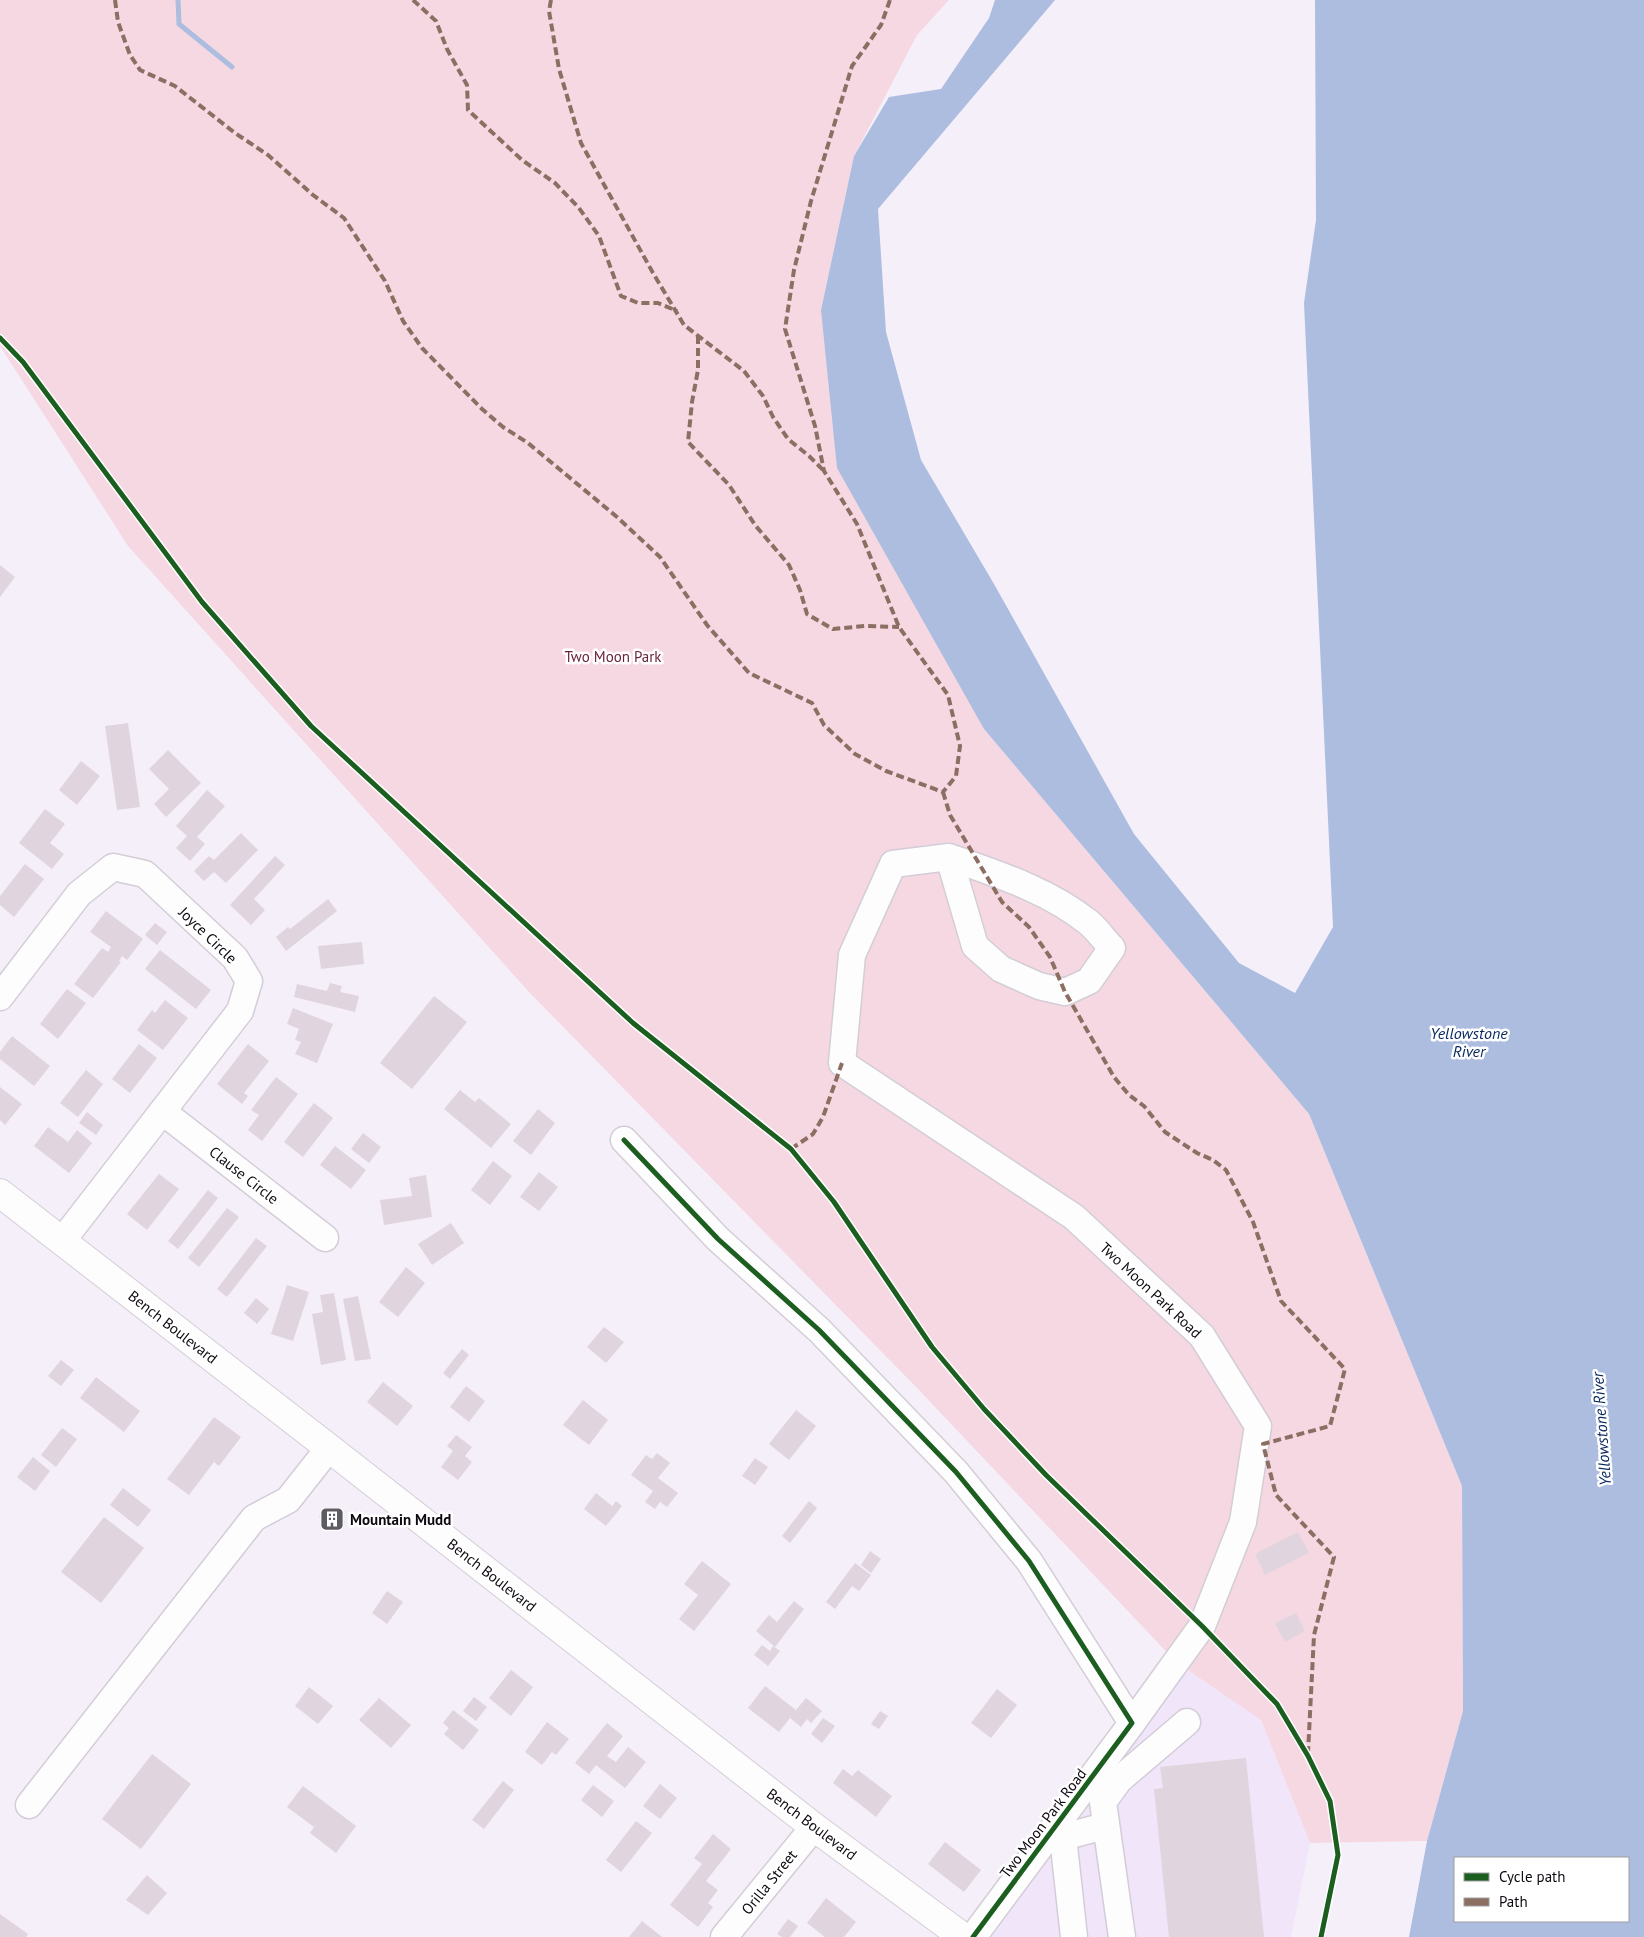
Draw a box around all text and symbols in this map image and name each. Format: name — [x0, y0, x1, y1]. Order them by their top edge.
park label: Two Moon Park — [564, 647, 662, 666]
street label: Joyce Circle — [174, 902, 241, 967]
water label: Yellowstone River — [1430, 1023, 1508, 1061]
street label: Clause Circle — [205, 1142, 283, 1208]
street label: Two Moon Park Road — [1096, 1238, 1206, 1342]
street label: Bench Boulevard — [125, 1286, 221, 1368]
water label: Yellowstone River — [1587, 1370, 1615, 1487]
building icon: Mountain Mudd — [319, 1506, 345, 1532]
place label: Mountain Mudd — [350, 1510, 451, 1529]
street label: Bench Boulevard — [444, 1534, 540, 1616]
street label: Two Moon Park Road — [996, 1764, 1090, 1882]
street label: Bench Boulevard — [763, 1784, 861, 1864]
street label: Orilla Street — [737, 1846, 801, 1918]
legend — [1454, 1857, 1629, 1922]
text: Cycle path — [1499, 1867, 1565, 1886]
text: Path — [1499, 1892, 1528, 1911]

